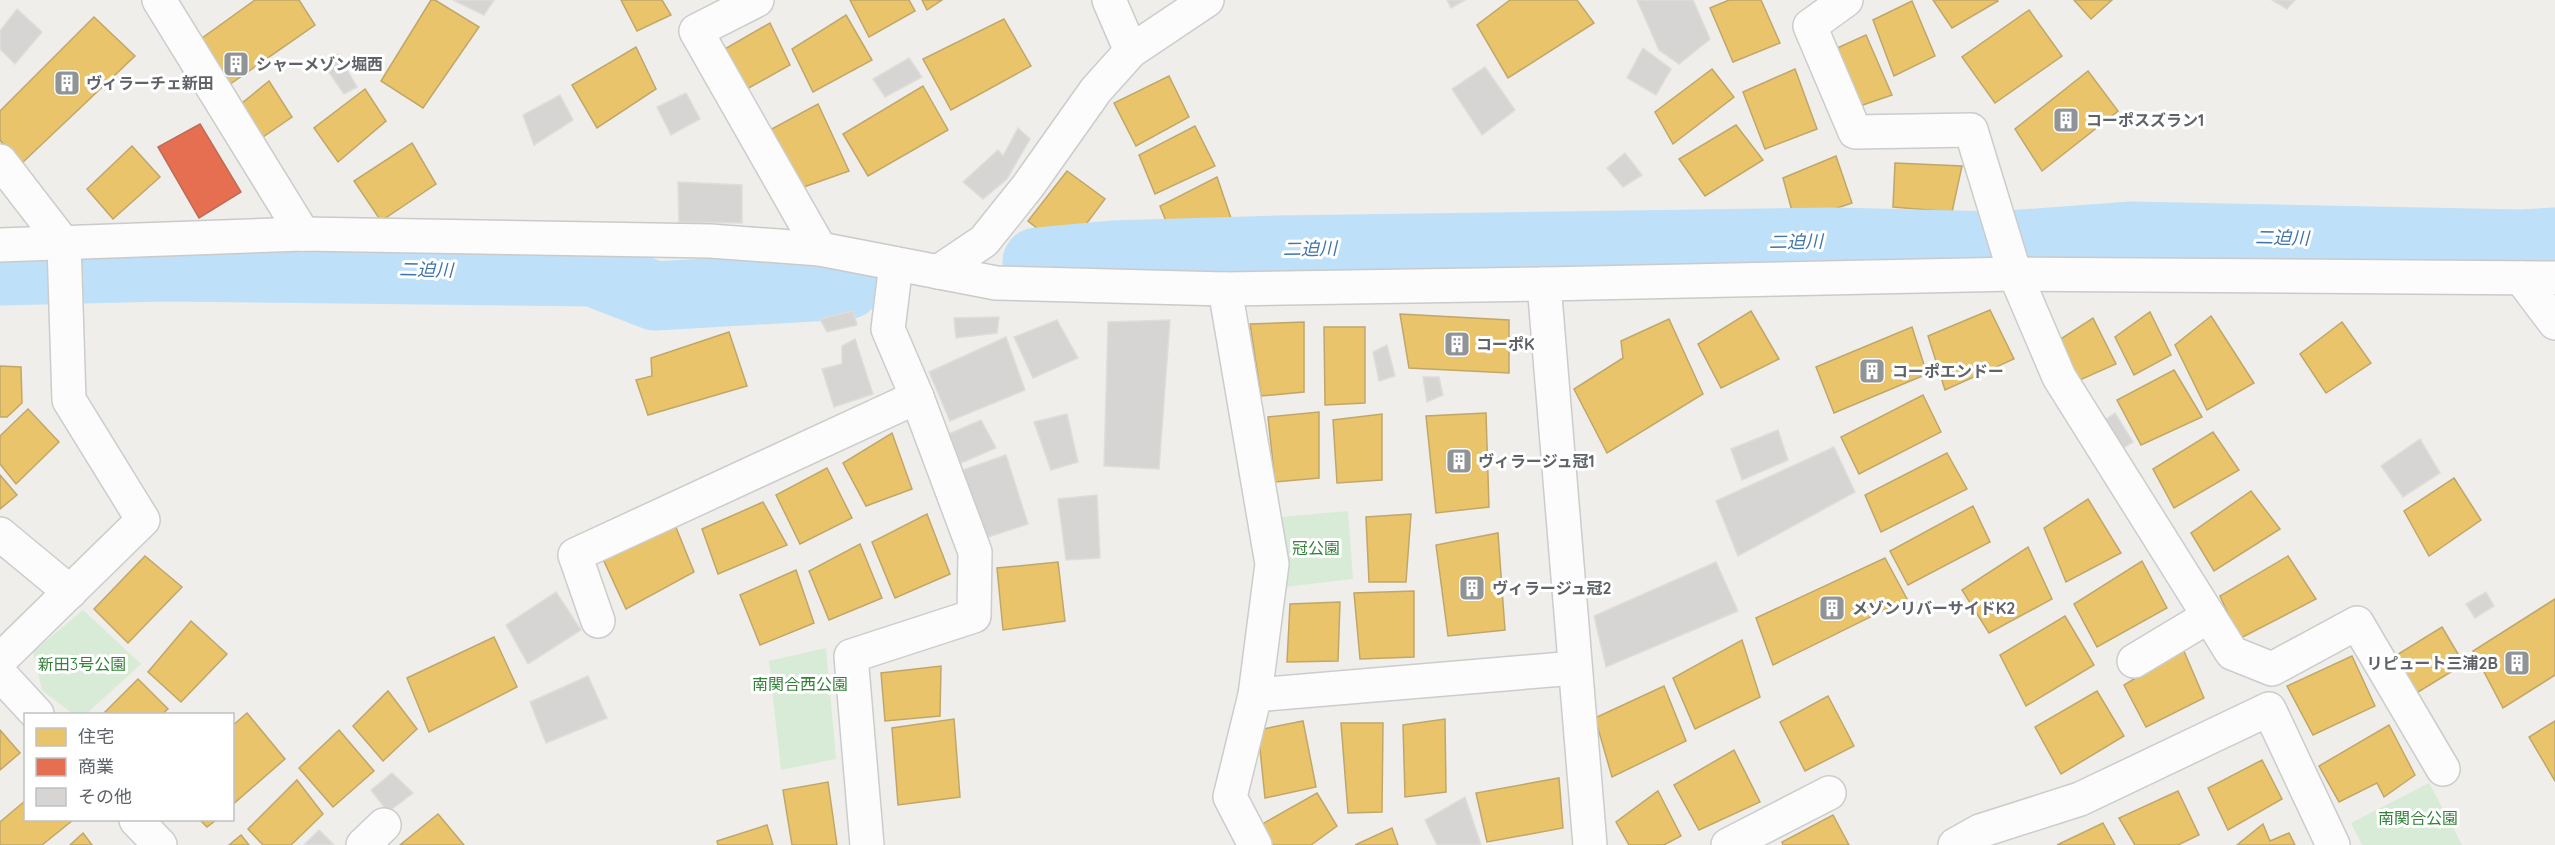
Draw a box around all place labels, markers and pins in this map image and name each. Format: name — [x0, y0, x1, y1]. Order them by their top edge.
building icon: シャーメゾン堀西 — [221, 49, 251, 79]
place label: シャーメゾン堀西 — [256, 54, 383, 74]
building icon: ヴィラーチェ新田 — [52, 68, 82, 98]
place label: ヴィラーチェ新田 — [86, 73, 214, 93]
building icon: コーポスズラン1 — [2051, 105, 2081, 135]
place label: コーポスズラン1 — [2086, 110, 2204, 130]
building icon: コーポK — [1442, 329, 1472, 359]
place label: コーポK — [1476, 334, 1534, 354]
building icon: コーポエンドー — [1857, 356, 1887, 386]
place label: コーポエンドー — [1892, 361, 2004, 381]
building icon: ヴィラージュ冠1 — [1444, 446, 1474, 476]
place label: ヴィラージュ冠1 — [1478, 451, 1595, 471]
building icon: ヴィラージュ冠2 — [1457, 573, 1487, 603]
place label: ヴィラージュ冠2 — [1492, 578, 1612, 598]
building icon: メゾンリバーサイドK2 — [1817, 593, 1847, 623]
place label: メゾンリバーサイドK2 — [1852, 598, 2015, 618]
building icon: リピュート三浦2B — [2502, 648, 2532, 678]
place label: リピュート三浦2B — [2366, 653, 2498, 673]

